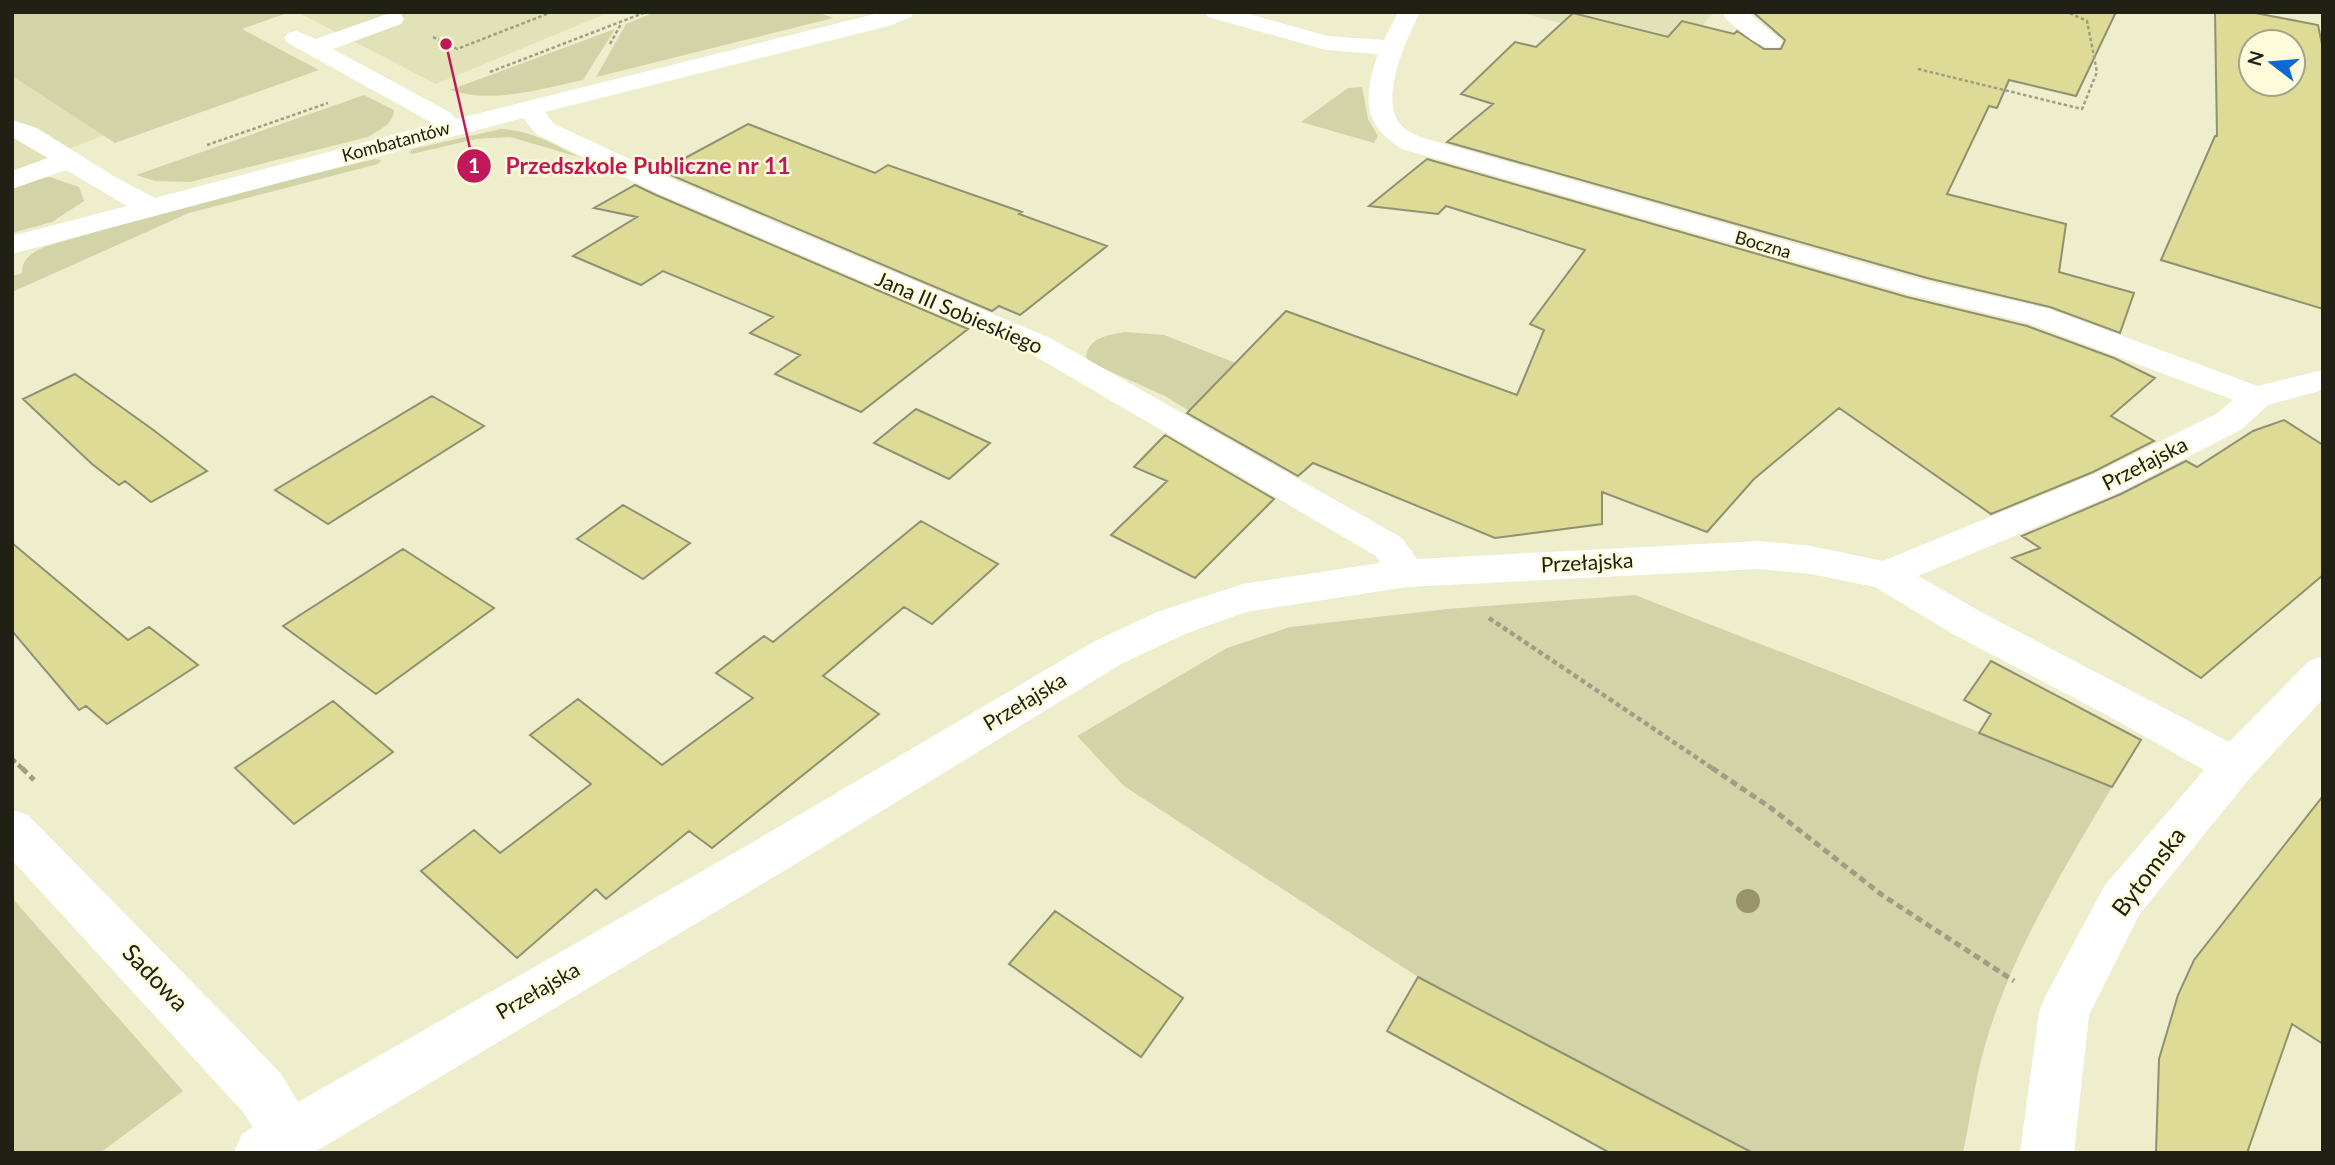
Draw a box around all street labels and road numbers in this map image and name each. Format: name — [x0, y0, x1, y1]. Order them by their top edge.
street label: Kombatantów — [339, 116, 452, 166]
street label: Boczna — [1733, 226, 1794, 263]
street label: Jana III Sobieskiego — [872, 265, 1047, 358]
street label: Przełajska — [2097, 431, 2191, 495]
street label: Przełajska — [1540, 547, 1634, 576]
street label: Przełajska — [978, 666, 1070, 735]
street label: Bytomska — [2105, 821, 2191, 921]
street label: Sadowa — [117, 937, 195, 1017]
street label: Przełajska — [491, 956, 584, 1024]

